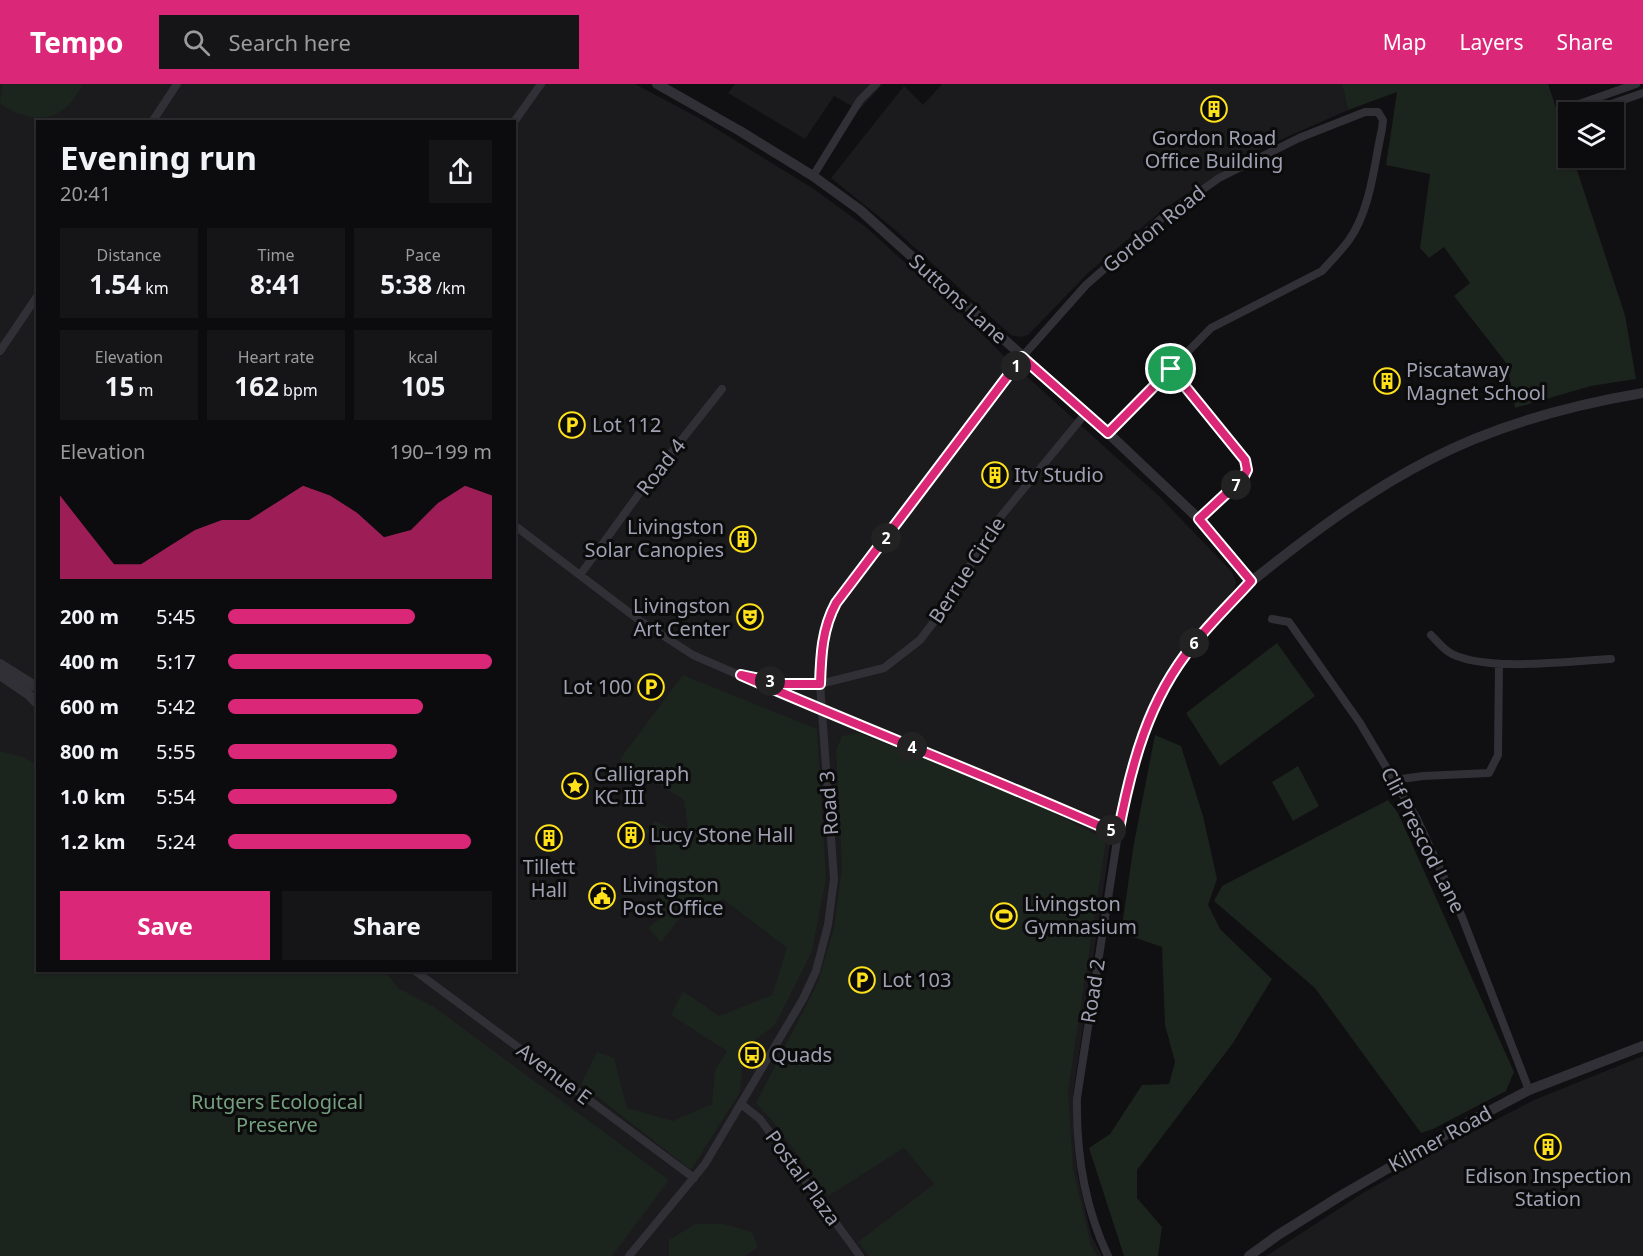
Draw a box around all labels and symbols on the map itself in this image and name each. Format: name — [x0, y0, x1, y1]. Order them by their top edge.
building icon: Gordon Road Office Building — [1199, 94, 1229, 124]
place label: Gordon Road Office Building — [1145, 124, 1283, 174]
street label: Gordon Road — [1097, 179, 1211, 278]
street label: Suttons Lane — [904, 248, 1013, 350]
pin — [1145, 343, 1196, 394]
pin: 1 — [1001, 351, 1031, 381]
place label: Piscataway Magnet School — [1406, 356, 1546, 406]
building icon: Piscataway Magnet School — [1372, 366, 1402, 396]
parking icon: Lot 112 — [557, 410, 587, 440]
place label: Lot 112 — [592, 411, 661, 438]
street label: Road 4 — [630, 432, 692, 500]
building icon: Itv Studio — [980, 460, 1010, 490]
place label: Itv Studio — [1014, 461, 1103, 488]
pin: 7 — [1221, 470, 1251, 500]
street label: Berrue Circle — [922, 511, 1011, 628]
place label: Livingston Solar Canopies — [584, 513, 724, 563]
pin: 2 — [871, 523, 901, 553]
building icon: Livingston Solar Canopies — [728, 524, 758, 554]
place label: Livingston Art Center — [633, 592, 730, 642]
theatre icon: Livingston Art Center — [735, 602, 765, 632]
pin: 6 — [1179, 628, 1209, 658]
pin: 3 — [755, 666, 785, 696]
parking icon: Lot 100 — [636, 672, 666, 702]
place label: Lot 100 — [563, 673, 632, 700]
pin: 4 — [897, 732, 927, 762]
place label: Calligraph KC III — [594, 760, 689, 810]
street label: Clif Prescod Lane — [1375, 762, 1472, 917]
street label: Road 3 — [813, 770, 844, 836]
place icon: Calligraph KC III — [560, 771, 590, 801]
pin: 5 — [1096, 815, 1126, 845]
building icon: Lucy Stone Hall — [616, 820, 646, 850]
place label: Lucy Stone Hall — [650, 821, 793, 848]
building icon: Tillett Hall — [534, 823, 564, 853]
place label: Tillett Hall — [523, 853, 575, 903]
place label: Livingston Post Office — [622, 871, 724, 921]
public building icon: Livingston Post Office — [587, 881, 617, 911]
place label: Livingston Gymnasium — [1024, 890, 1137, 940]
sports icon: Livingston Gymnasium — [989, 901, 1019, 931]
street label: Road 2 — [1074, 957, 1111, 1025]
parking icon: Lot 103 — [847, 965, 877, 995]
place label: Lot 103 — [882, 966, 951, 993]
street label: Avenue E — [512, 1037, 597, 1110]
bus stop icon: Quads — [737, 1040, 767, 1070]
place label: Quads — [771, 1041, 832, 1068]
park label: Rutgers Ecological Preserve — [191, 1088, 363, 1138]
street label: Kilmer Road — [1383, 1099, 1496, 1178]
street label: Postal Plaza — [760, 1125, 847, 1231]
building icon: Edison Inspection Station — [1533, 1132, 1563, 1162]
place label: Edison Inspection Station — [1465, 1162, 1631, 1212]

